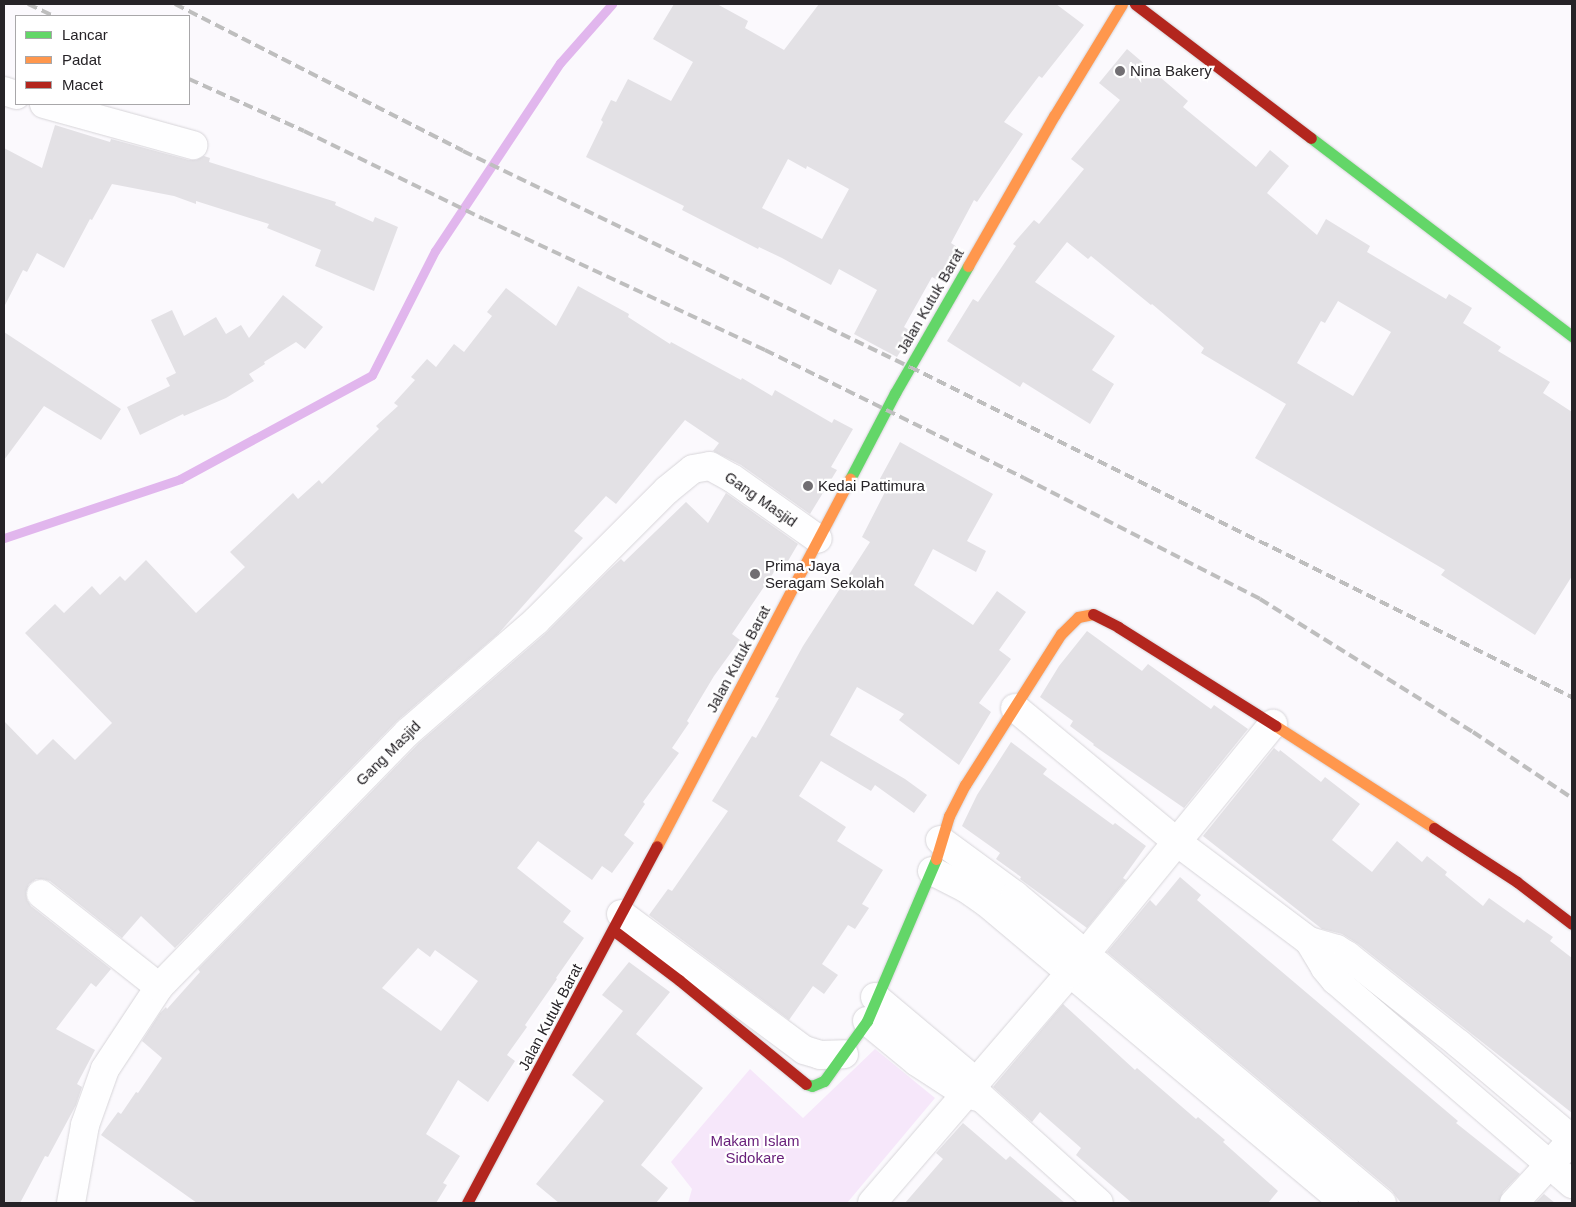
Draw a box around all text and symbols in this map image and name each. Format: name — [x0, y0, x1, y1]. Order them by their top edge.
legend — [15, 15, 190, 105]
text: Lancar — [62, 26, 108, 43]
text: Padat — [62, 51, 101, 68]
place label: Nina Bakery — [1130, 62, 1212, 80]
marker: Nina Bakery — [1114, 65, 1126, 77]
text: Macet — [62, 76, 103, 93]
street label: Jalan Kutuk Barat — [893, 245, 967, 357]
street label: Gang Masjid — [721, 467, 801, 531]
place label: Kedai Pattimura — [818, 477, 925, 495]
marker: Kedai Pattimura — [802, 480, 814, 492]
place label: Prima Jaya Seragam Sekolah — [765, 556, 884, 591]
marker: Prima Jaya Seragam Sekolah — [749, 568, 761, 580]
street label: Jalan Kutuk Barat — [702, 603, 774, 715]
street label: Gang Masjid — [352, 717, 424, 789]
street label: Jalan Kutuk Barat — [514, 961, 586, 1073]
park label: Makam Islam Sidokare — [710, 1131, 800, 1166]

